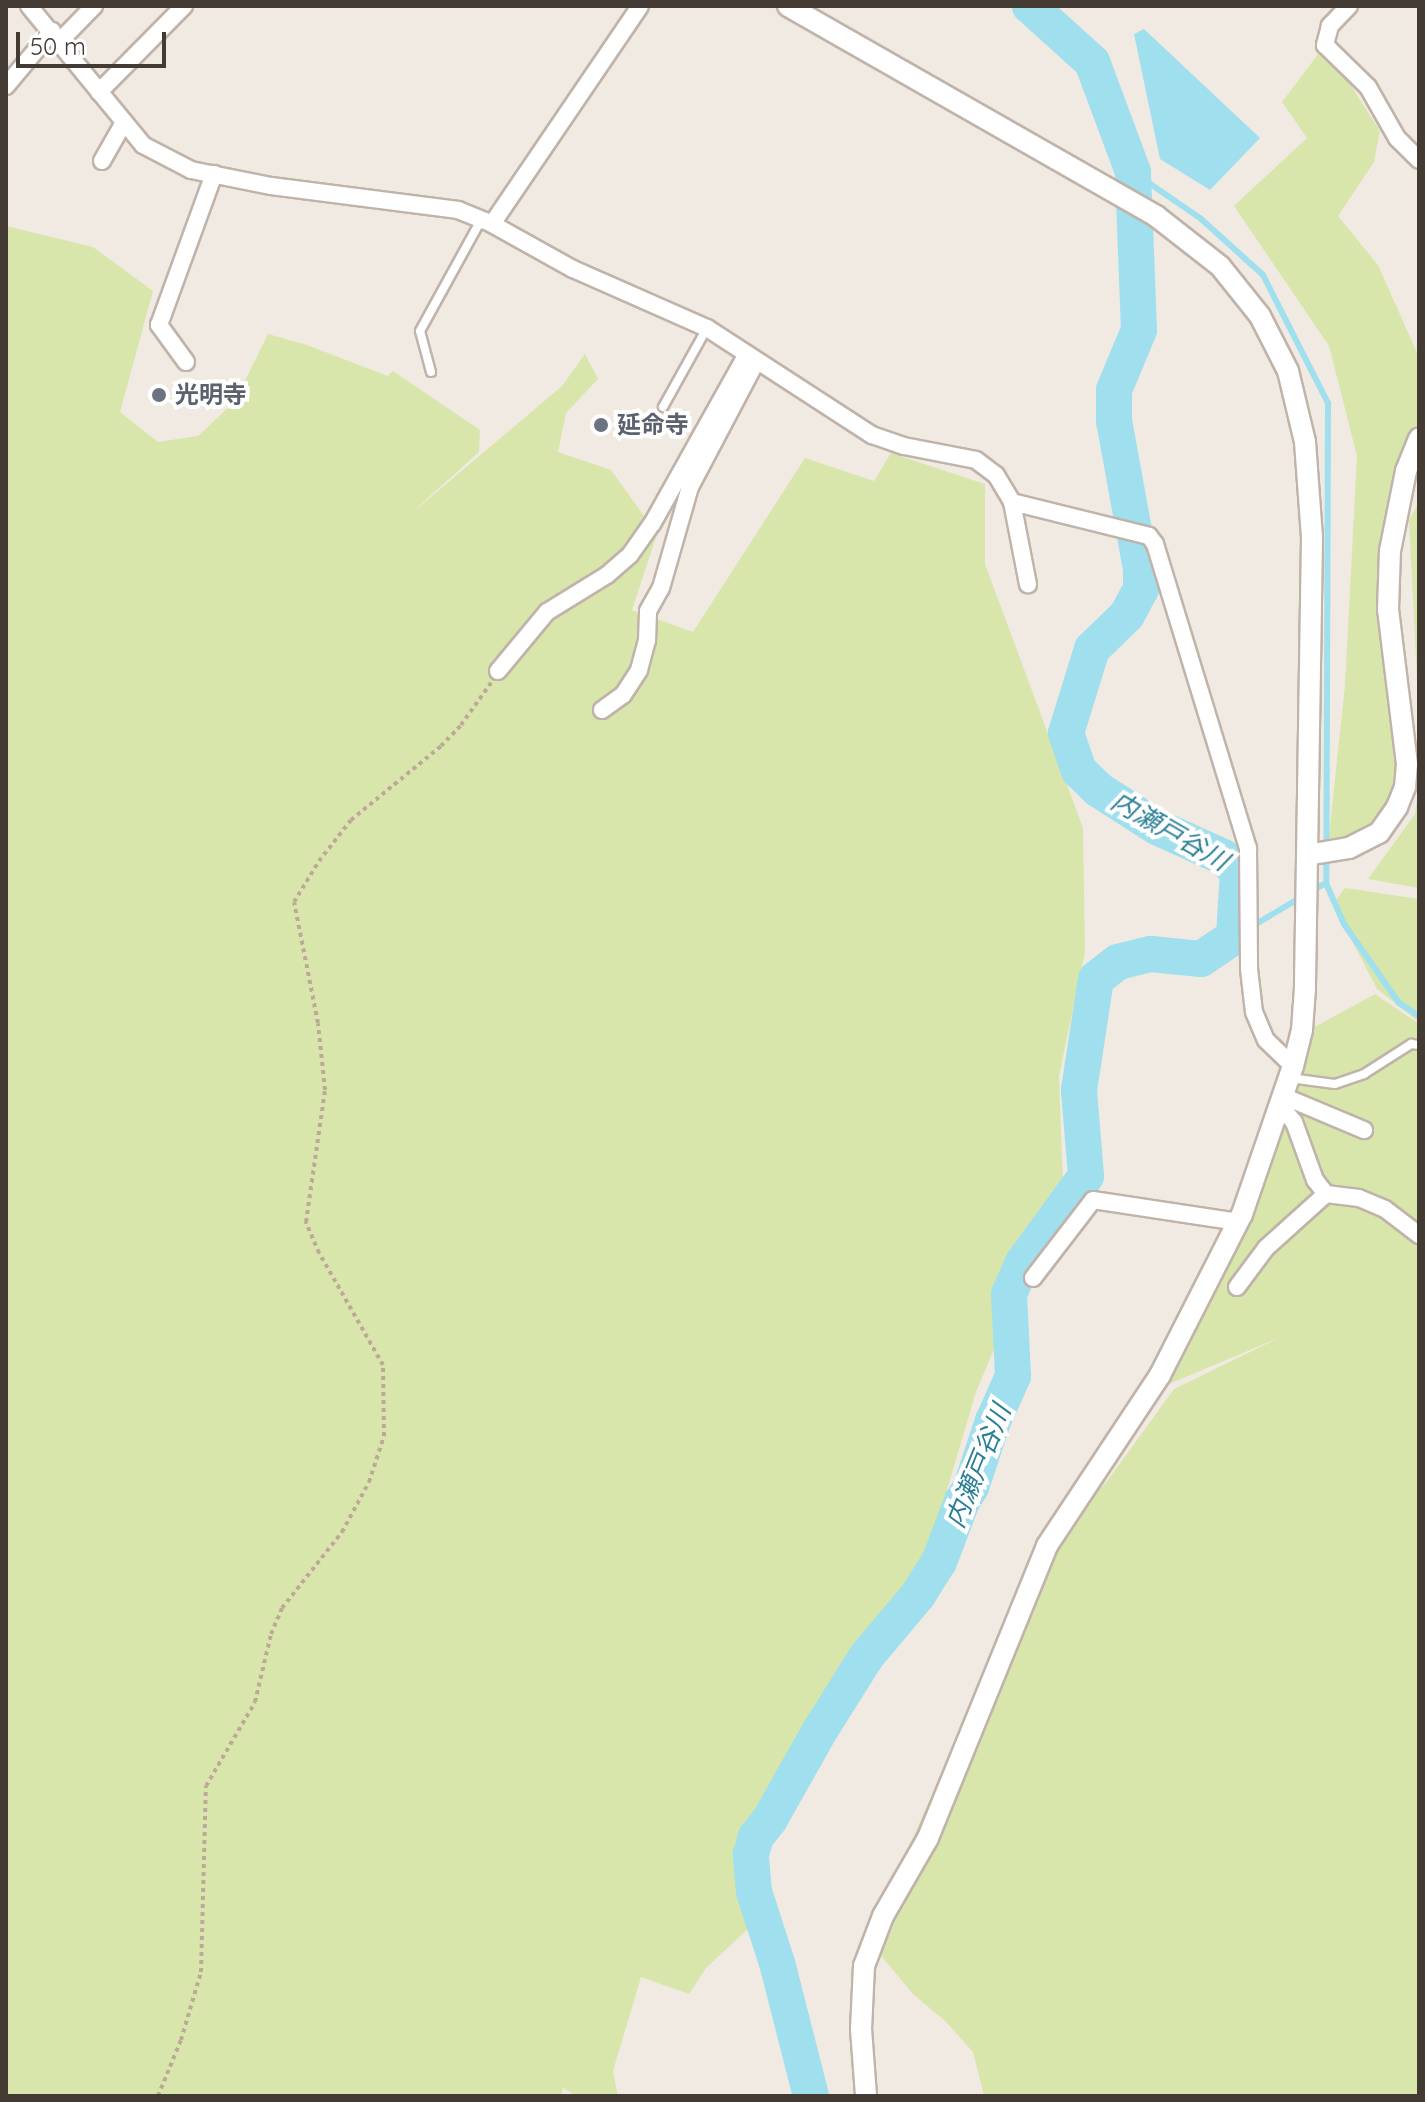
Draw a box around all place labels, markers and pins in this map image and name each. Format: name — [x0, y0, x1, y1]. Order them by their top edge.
place label: 光明寺 — [175, 381, 247, 409]
marker: 光明寺 — [150, 386, 168, 404]
place label: 延命寺 — [617, 411, 689, 439]
marker: 延命寺 — [592, 416, 610, 434]

